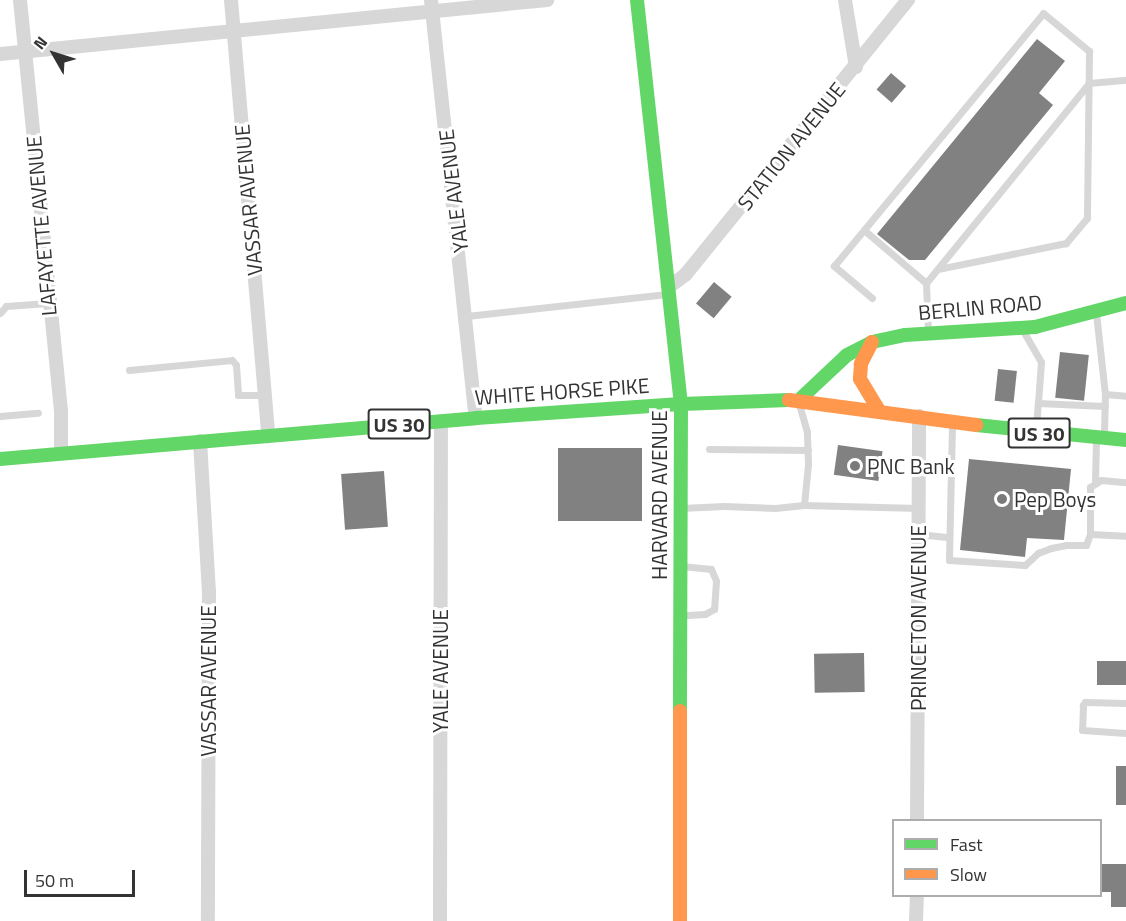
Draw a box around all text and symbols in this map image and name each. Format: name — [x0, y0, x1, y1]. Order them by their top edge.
north arrow — [24, 24, 84, 84]
text: N — [27, 31, 53, 55]
street label: STATION AVENUE — [732, 77, 850, 215]
street label: VASSAR AVENUE — [229, 123, 267, 277]
street label: YALE AVENUE — [433, 128, 473, 254]
street label: LAFAYETTE AVENUE — [21, 135, 61, 317]
street label: BERLIN ROAD — [917, 289, 1043, 325]
street label: WHITE HORSE PIKE — [474, 372, 650, 410]
road number: US 30 — [368, 407, 430, 441]
street label: HARVARD AVENUE — [646, 410, 672, 580]
road number: US 30 — [1008, 416, 1070, 450]
place label: PNC Bank — [867, 453, 954, 479]
marker: PNC Bank — [848, 459, 862, 473]
place label: Pep Boys — [1014, 486, 1096, 512]
marker: Pep Boys — [995, 492, 1009, 506]
street label: PRINCETON AVENUE — [905, 525, 931, 711]
street label: VASSAR AVENUE — [195, 605, 221, 757]
street label: YALE AVENUE — [427, 609, 453, 733]
legend — [892, 819, 1102, 897]
text: Fast — [950, 831, 983, 858]
scale bar — [27, 858, 138, 896]
text: Slow — [950, 861, 987, 888]
text: 50 m — [35, 867, 74, 894]

